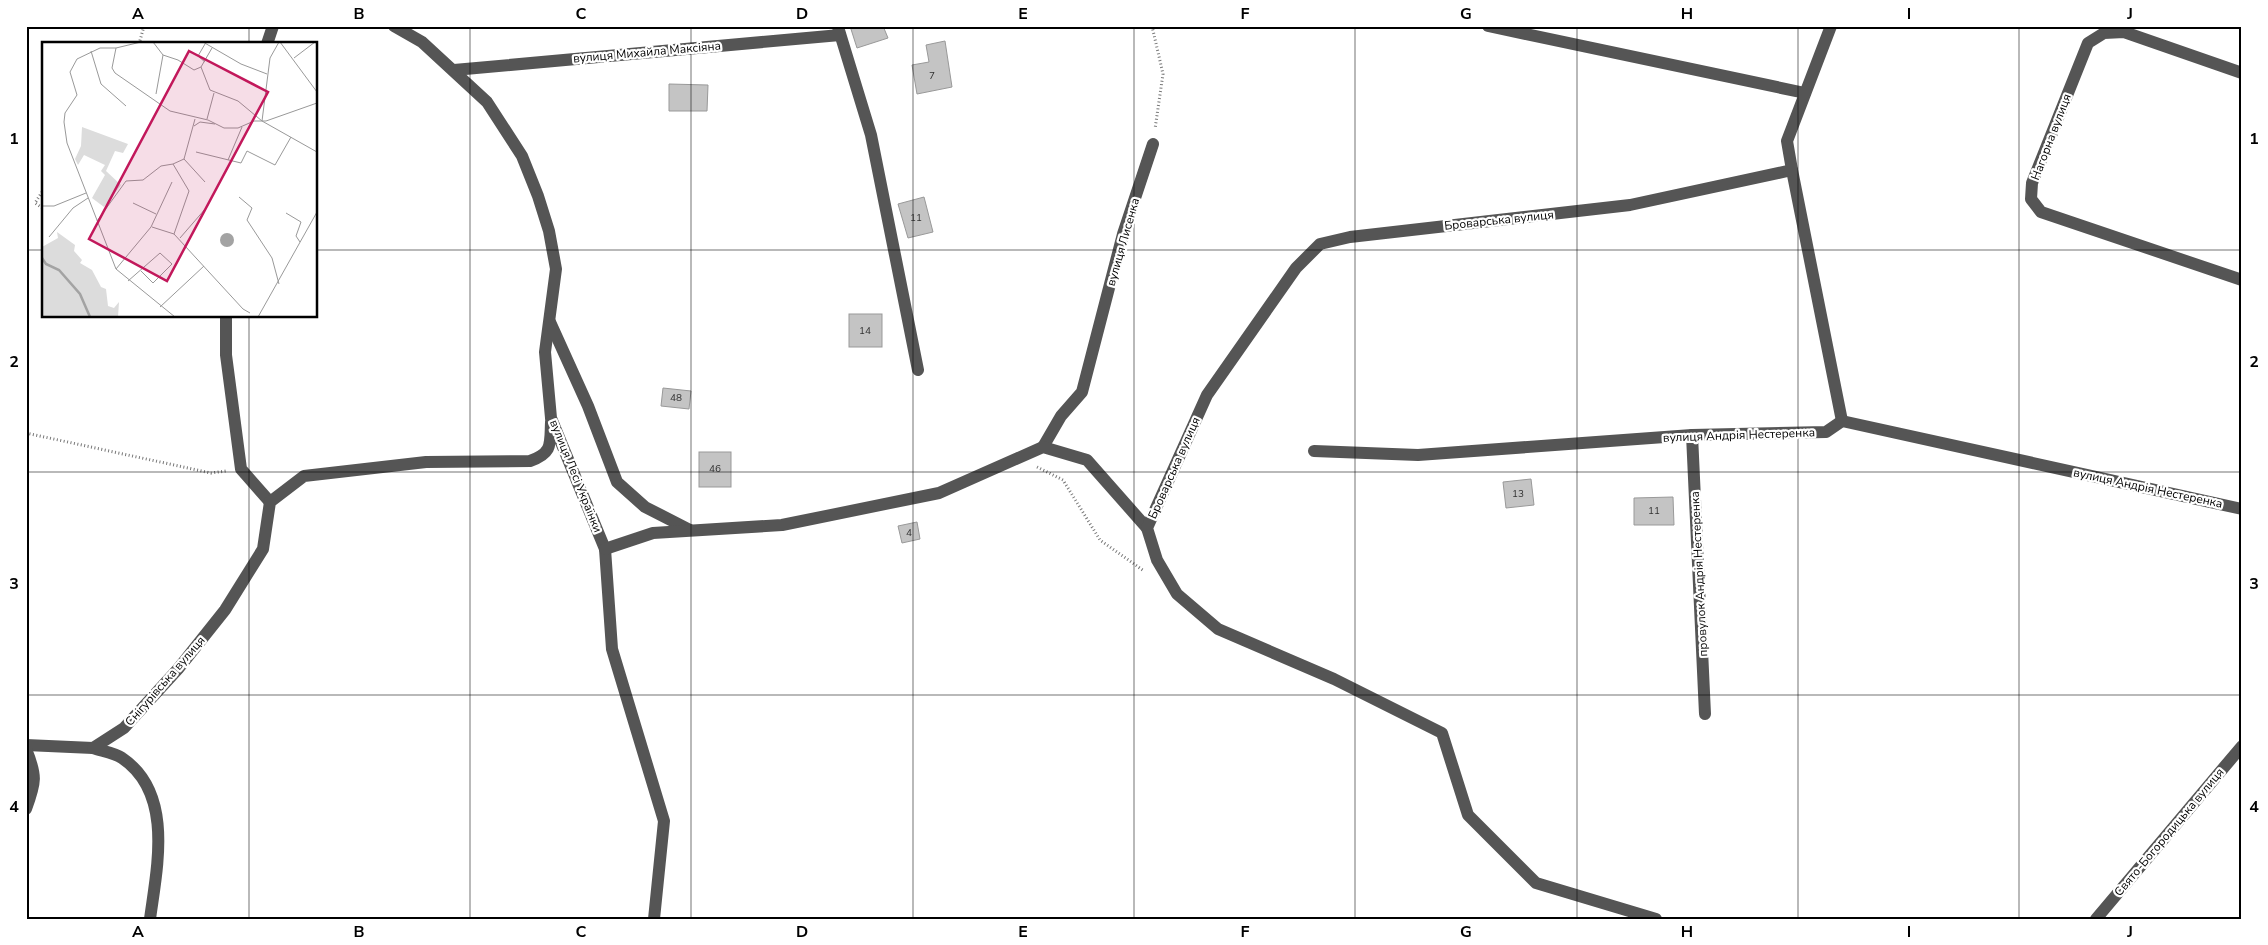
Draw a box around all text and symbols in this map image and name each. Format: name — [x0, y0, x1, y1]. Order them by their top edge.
text: A — [132, 3, 144, 25]
text: B — [353, 3, 365, 25]
text: C — [576, 3, 587, 25]
text: D — [796, 3, 808, 25]
text: E — [1018, 3, 1028, 25]
text: F — [1241, 3, 1250, 25]
text: G — [1460, 3, 1472, 25]
text: H — [1681, 3, 1693, 25]
text: I — [1907, 3, 1911, 25]
text: J — [2126, 3, 2133, 25]
street label: вулиця Михайла Максіяна — [572, 38, 722, 66]
inset map — [42, 42, 318, 318]
house number: 7 — [929, 69, 935, 83]
street label: Нагорна вулиця — [2027, 91, 2075, 183]
text: 1 — [9, 128, 19, 150]
text: 1 — [2249, 128, 2259, 150]
street label: вулиця Лисенка — [1103, 196, 1143, 288]
street label: Броварська вулиця — [1443, 206, 1555, 234]
house number: 11 — [910, 211, 922, 225]
house number: 14 — [859, 324, 871, 338]
text: 2 — [9, 351, 19, 373]
text: 2 — [2249, 351, 2259, 373]
house number: 48 — [670, 391, 682, 405]
street label: Броварська вулиця — [1144, 415, 1204, 521]
street label: вулиця Лесі Українки — [546, 417, 606, 535]
street label: вулиця Андрія Нестеренка — [1663, 424, 1815, 446]
house number: 46 — [709, 462, 721, 476]
street label: вулиця Андрія Нестеренка — [2072, 464, 2224, 512]
house number: 13 — [1512, 487, 1524, 501]
street label: провулок Андрія Нестеренка — [1687, 491, 1711, 657]
house number: 11 — [1648, 504, 1660, 518]
house number: 4 — [906, 526, 912, 540]
text: 3 — [9, 573, 19, 595]
text: 3 — [2249, 573, 2259, 595]
street label: Снігурівська вулиця — [122, 633, 208, 729]
street label: Свято-Богородицька вулиця — [2111, 765, 2227, 899]
text: 4 — [9, 796, 19, 818]
text: 4 — [2249, 796, 2259, 818]
text: A — [132, 921, 144, 943]
text: B — [353, 921, 365, 943]
text: C — [576, 921, 587, 943]
text: D — [796, 921, 808, 943]
text: E — [1018, 921, 1028, 943]
text: F — [1241, 921, 1250, 943]
text: G — [1460, 921, 1472, 943]
text: H — [1681, 921, 1693, 943]
text: I — [1907, 921, 1911, 943]
text: J — [2126, 921, 2133, 943]

